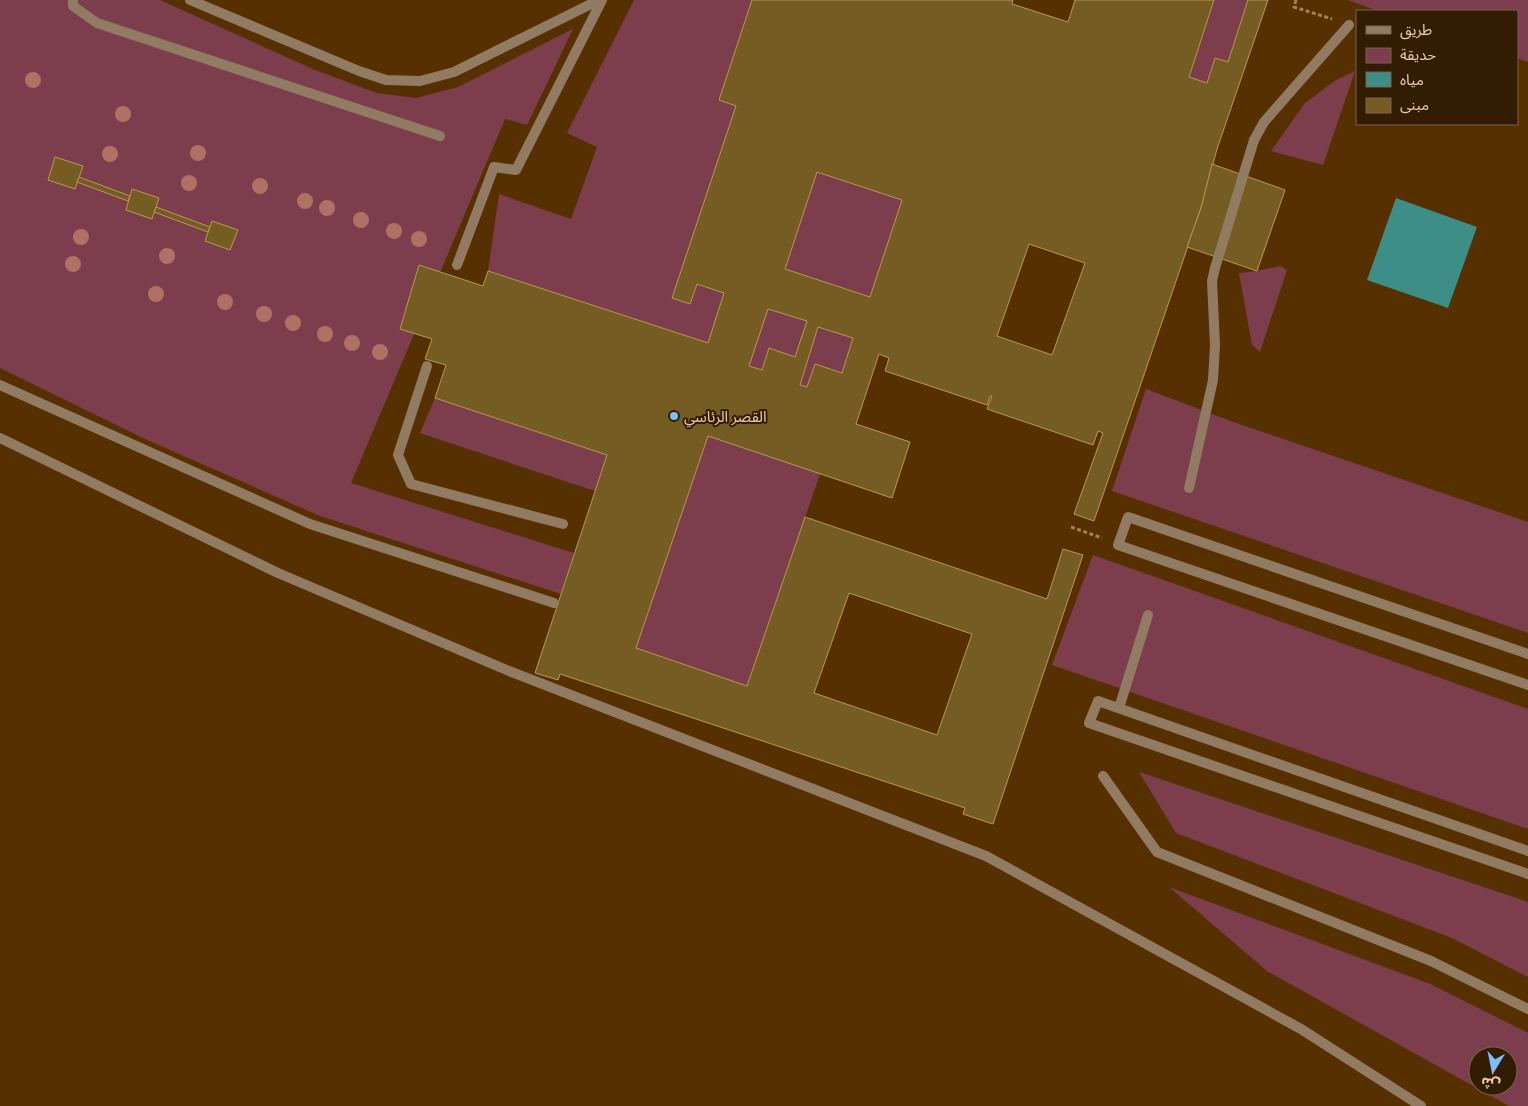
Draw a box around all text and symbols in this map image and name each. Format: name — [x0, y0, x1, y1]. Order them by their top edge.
legend — [1356, 10, 1518, 125]
text: طريق — [1400, 20, 1432, 40]
text: حديقة — [1400, 45, 1436, 63]
text: مياه — [1400, 70, 1424, 88]
text: مبنى — [1400, 95, 1429, 114]
place label: القصر الرئاسي — [684, 407, 767, 428]
marker: القصر الرئاسي — [668, 410, 680, 422]
north arrow — [1468, 1046, 1518, 1096]
text: ش — [1480, 1074, 1502, 1094]

